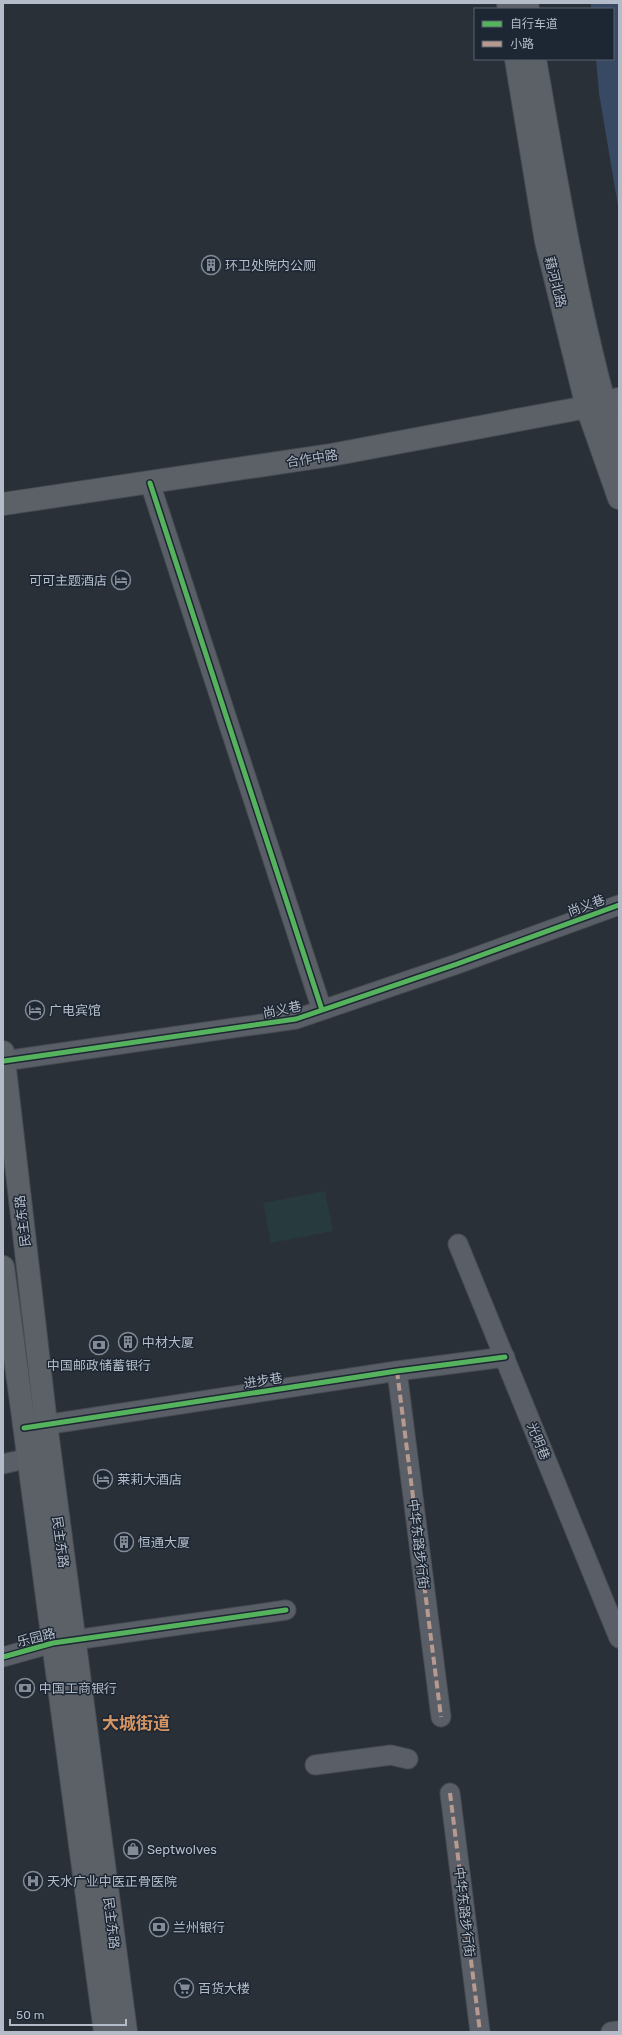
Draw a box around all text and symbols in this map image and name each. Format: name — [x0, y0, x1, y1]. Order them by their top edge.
legend — [474, 8, 614, 60]
text: 自行车道 — [510, 17, 558, 31]
text: 小路 — [510, 37, 534, 51]
building icon: 环卫处院内公厕 — [200, 254, 222, 276]
street label: 藉河北路 — [542, 255, 569, 309]
place label: 环卫处院内公厕 — [225, 258, 316, 273]
street label: 合作中路 — [285, 447, 339, 470]
hotel icon: 可可主题酒店 — [110, 569, 132, 591]
place label: 可可主题酒店 — [29, 573, 107, 588]
street label: 尚义巷 — [565, 892, 607, 919]
street label: 尚义巷 — [262, 998, 303, 1021]
hotel icon: 广电宾馆 — [24, 999, 46, 1021]
place label: 广电宾馆 — [49, 1003, 101, 1018]
street label: 民主东路 — [12, 1194, 33, 1248]
building icon: 中材大厦 — [117, 1331, 139, 1353]
bank icon: 中国邮政储蓄银行 — [88, 1334, 110, 1356]
place label: 中材大厦 — [142, 1335, 194, 1350]
place label: 中国邮政储蓄银行 — [47, 1358, 151, 1373]
street label: 进步巷 — [243, 1370, 284, 1391]
street label: 光明巷 — [524, 1420, 553, 1462]
hotel icon: 莱莉大酒店 — [92, 1468, 114, 1490]
place label: 莱莉大酒店 — [117, 1472, 182, 1487]
street label: 中华东路步行街 — [406, 1498, 431, 1590]
street label: 民主东路 — [49, 1515, 72, 1569]
building icon: 恒通大厦 — [113, 1531, 135, 1553]
place label: 恒通大厦 — [138, 1535, 190, 1550]
street label: 乐园路 — [15, 1625, 57, 1649]
bank icon: 中国工商银行 — [14, 1677, 36, 1699]
place label: 中国工商银行 — [39, 1681, 117, 1696]
district label: 大城街道 — [102, 1713, 170, 1733]
shop icon: Septwolves — [122, 1838, 144, 1860]
place label: Septwolves — [147, 1842, 217, 1857]
street label: 中华东路步行街 — [452, 1866, 477, 1958]
hospital icon: 天水广业中医正骨医院 — [22, 1870, 44, 1892]
place label: 天水广业中医正骨医院 — [47, 1874, 177, 1889]
street label: 民主东路 — [101, 1896, 122, 1950]
bank icon: 兰州银行 — [148, 1916, 170, 1938]
place label: 兰州银行 — [173, 1920, 225, 1935]
supermarket icon: 百货大楼 — [173, 1977, 195, 1999]
place label: 百货大楼 — [198, 1981, 250, 1996]
scale bar — [10, 2001, 126, 2027]
text: 50 m — [16, 2008, 44, 2022]

